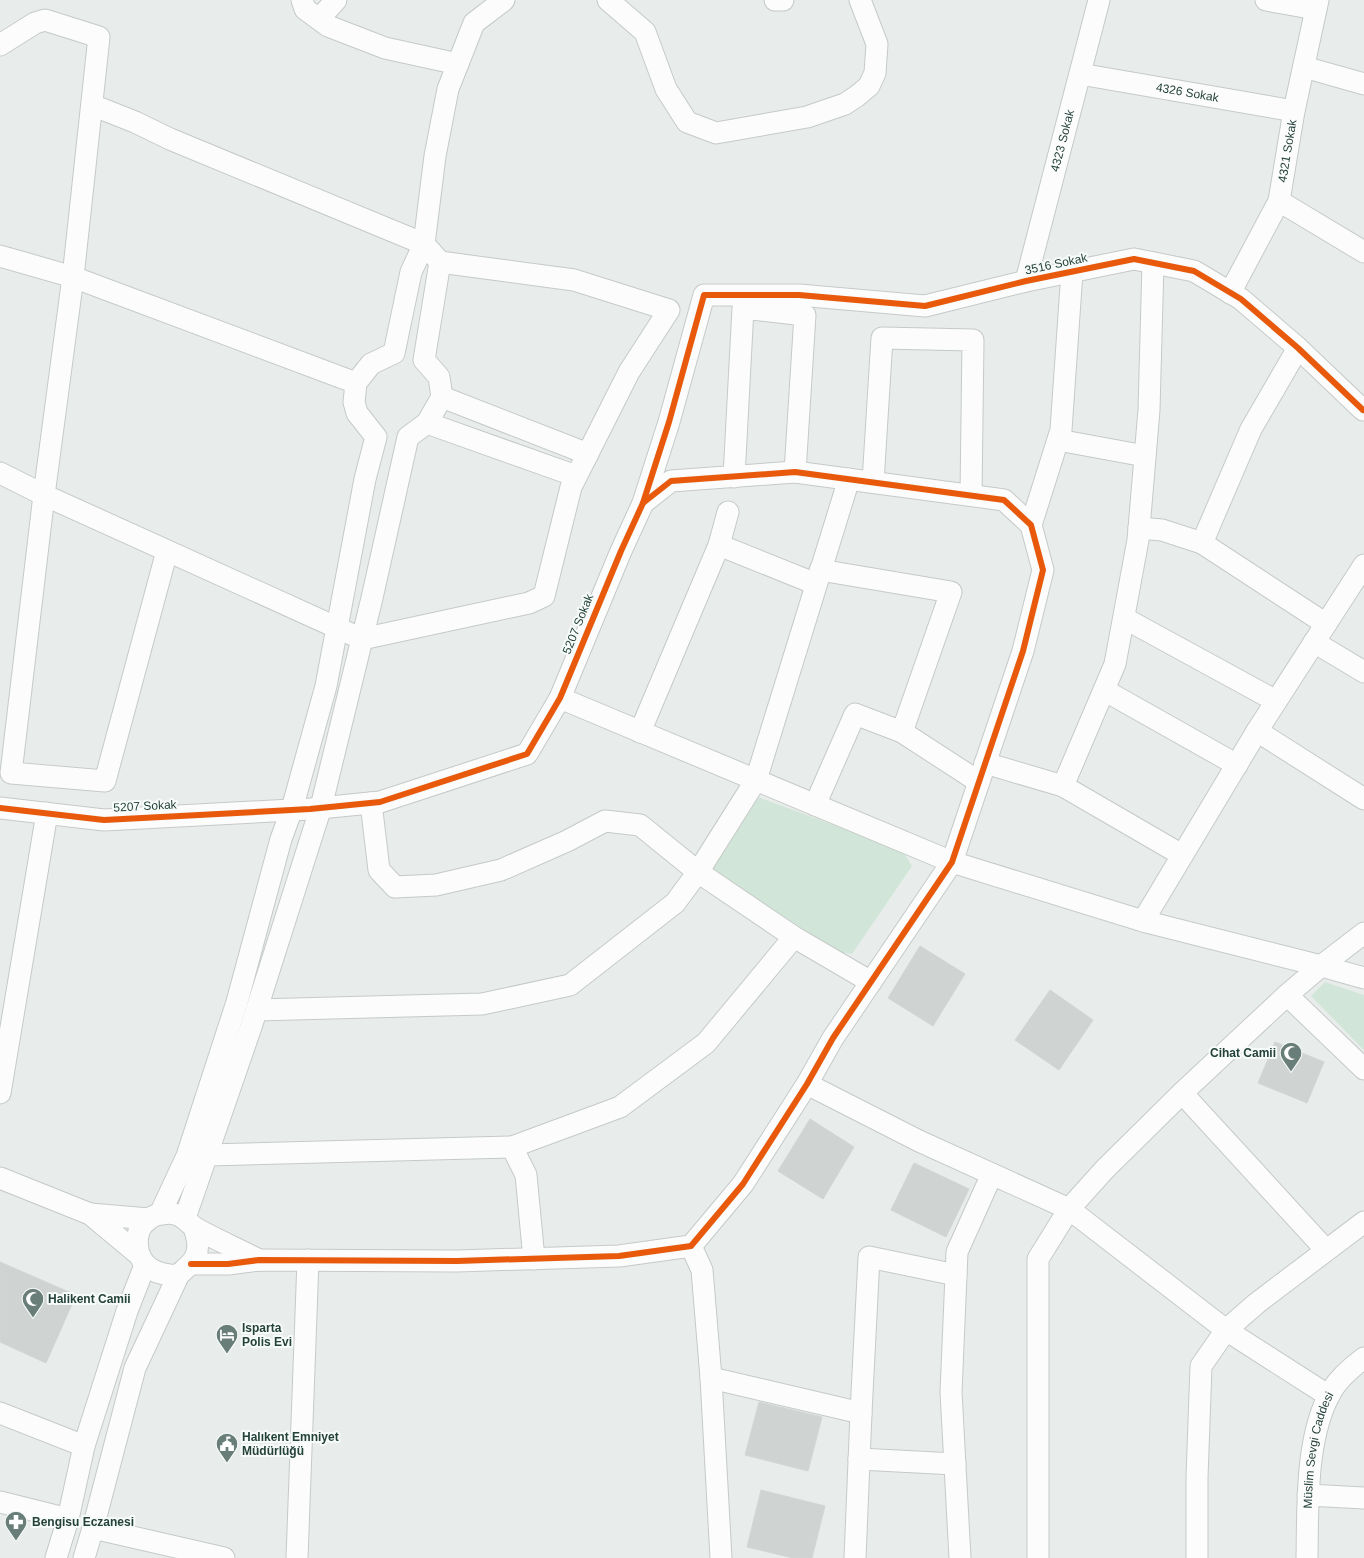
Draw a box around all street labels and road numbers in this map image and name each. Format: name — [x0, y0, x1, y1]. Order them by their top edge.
street label: 4326 Sokak — [1155, 80, 1221, 105]
street label: 4323 Sokak — [1048, 107, 1077, 173]
street label: 4321 Sokak — [1275, 117, 1300, 183]
street label: 3516 Sokak — [1024, 250, 1089, 277]
street label: 5207 Sokak — [560, 591, 597, 656]
street label: 5207 Sokak — [113, 797, 178, 815]
street label: Müslim Sevgi Caddesi — [1301, 1389, 1337, 1509]

